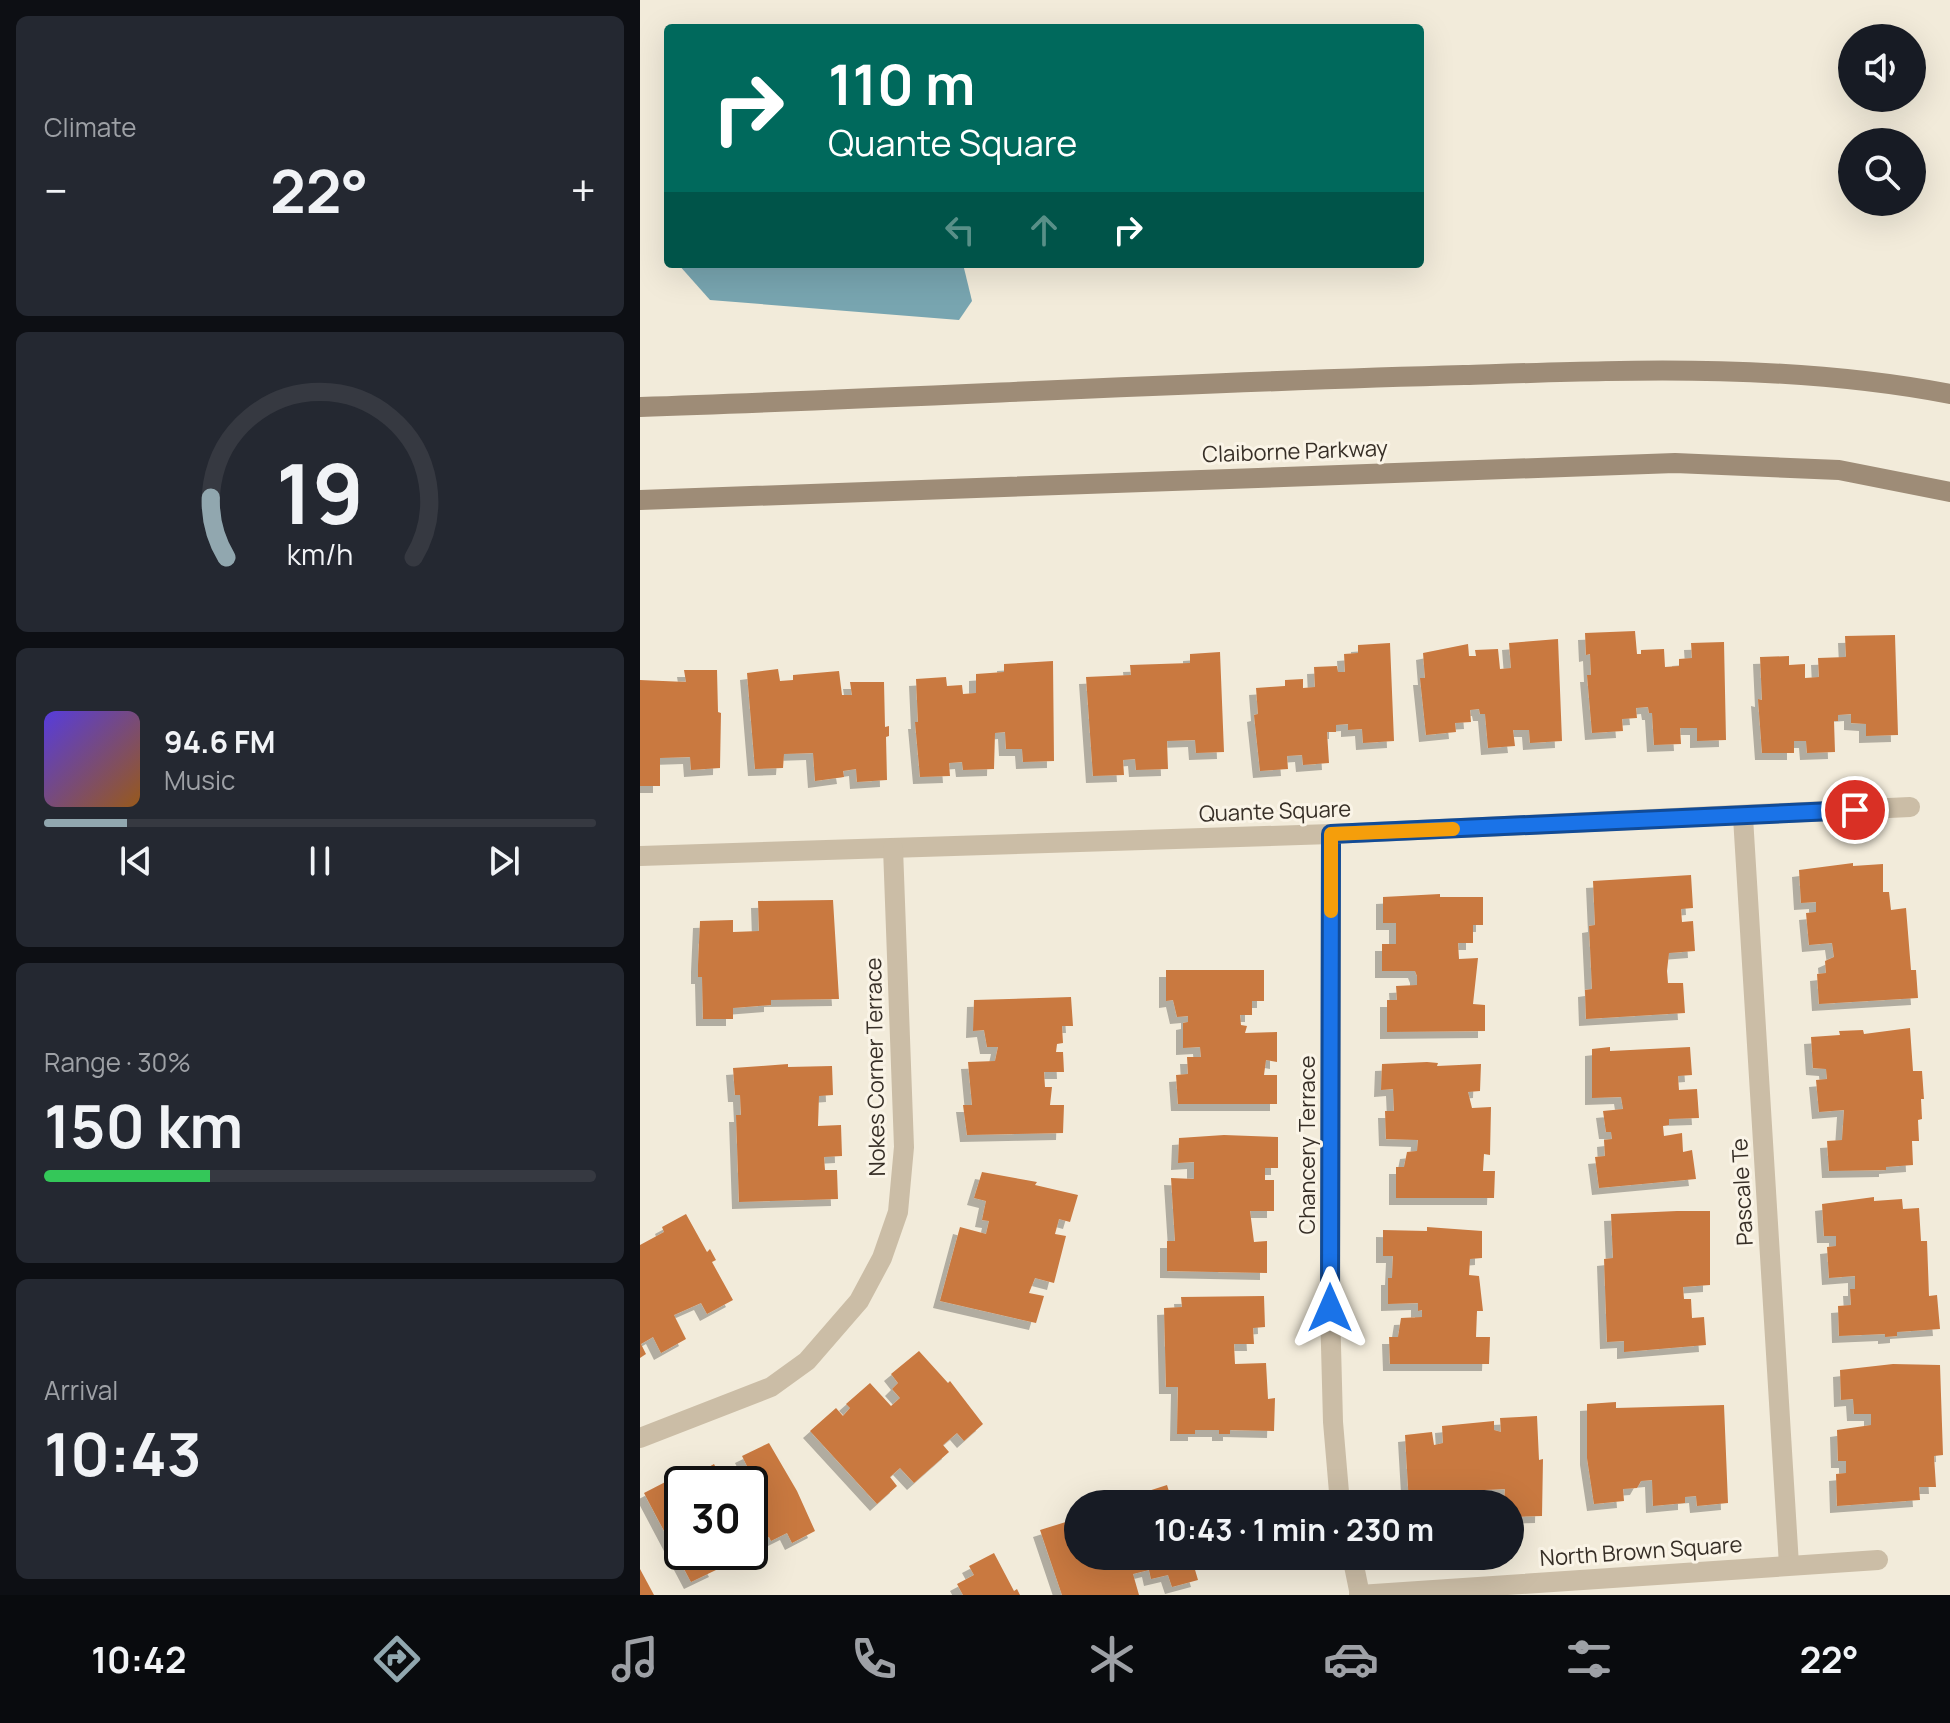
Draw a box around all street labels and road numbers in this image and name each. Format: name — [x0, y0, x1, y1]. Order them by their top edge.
street label: Claiborne Parkway — [1202, 433, 1389, 469]
street label: Quante Square — [1198, 793, 1352, 829]
street label: Nokes Corner Terrace — [858, 957, 892, 1177]
street label: Chancery Terrace — [1292, 1055, 1322, 1235]
street label: Pascale Te — [1724, 1137, 1760, 1246]
street label: North Brown Square — [1539, 1529, 1743, 1573]

